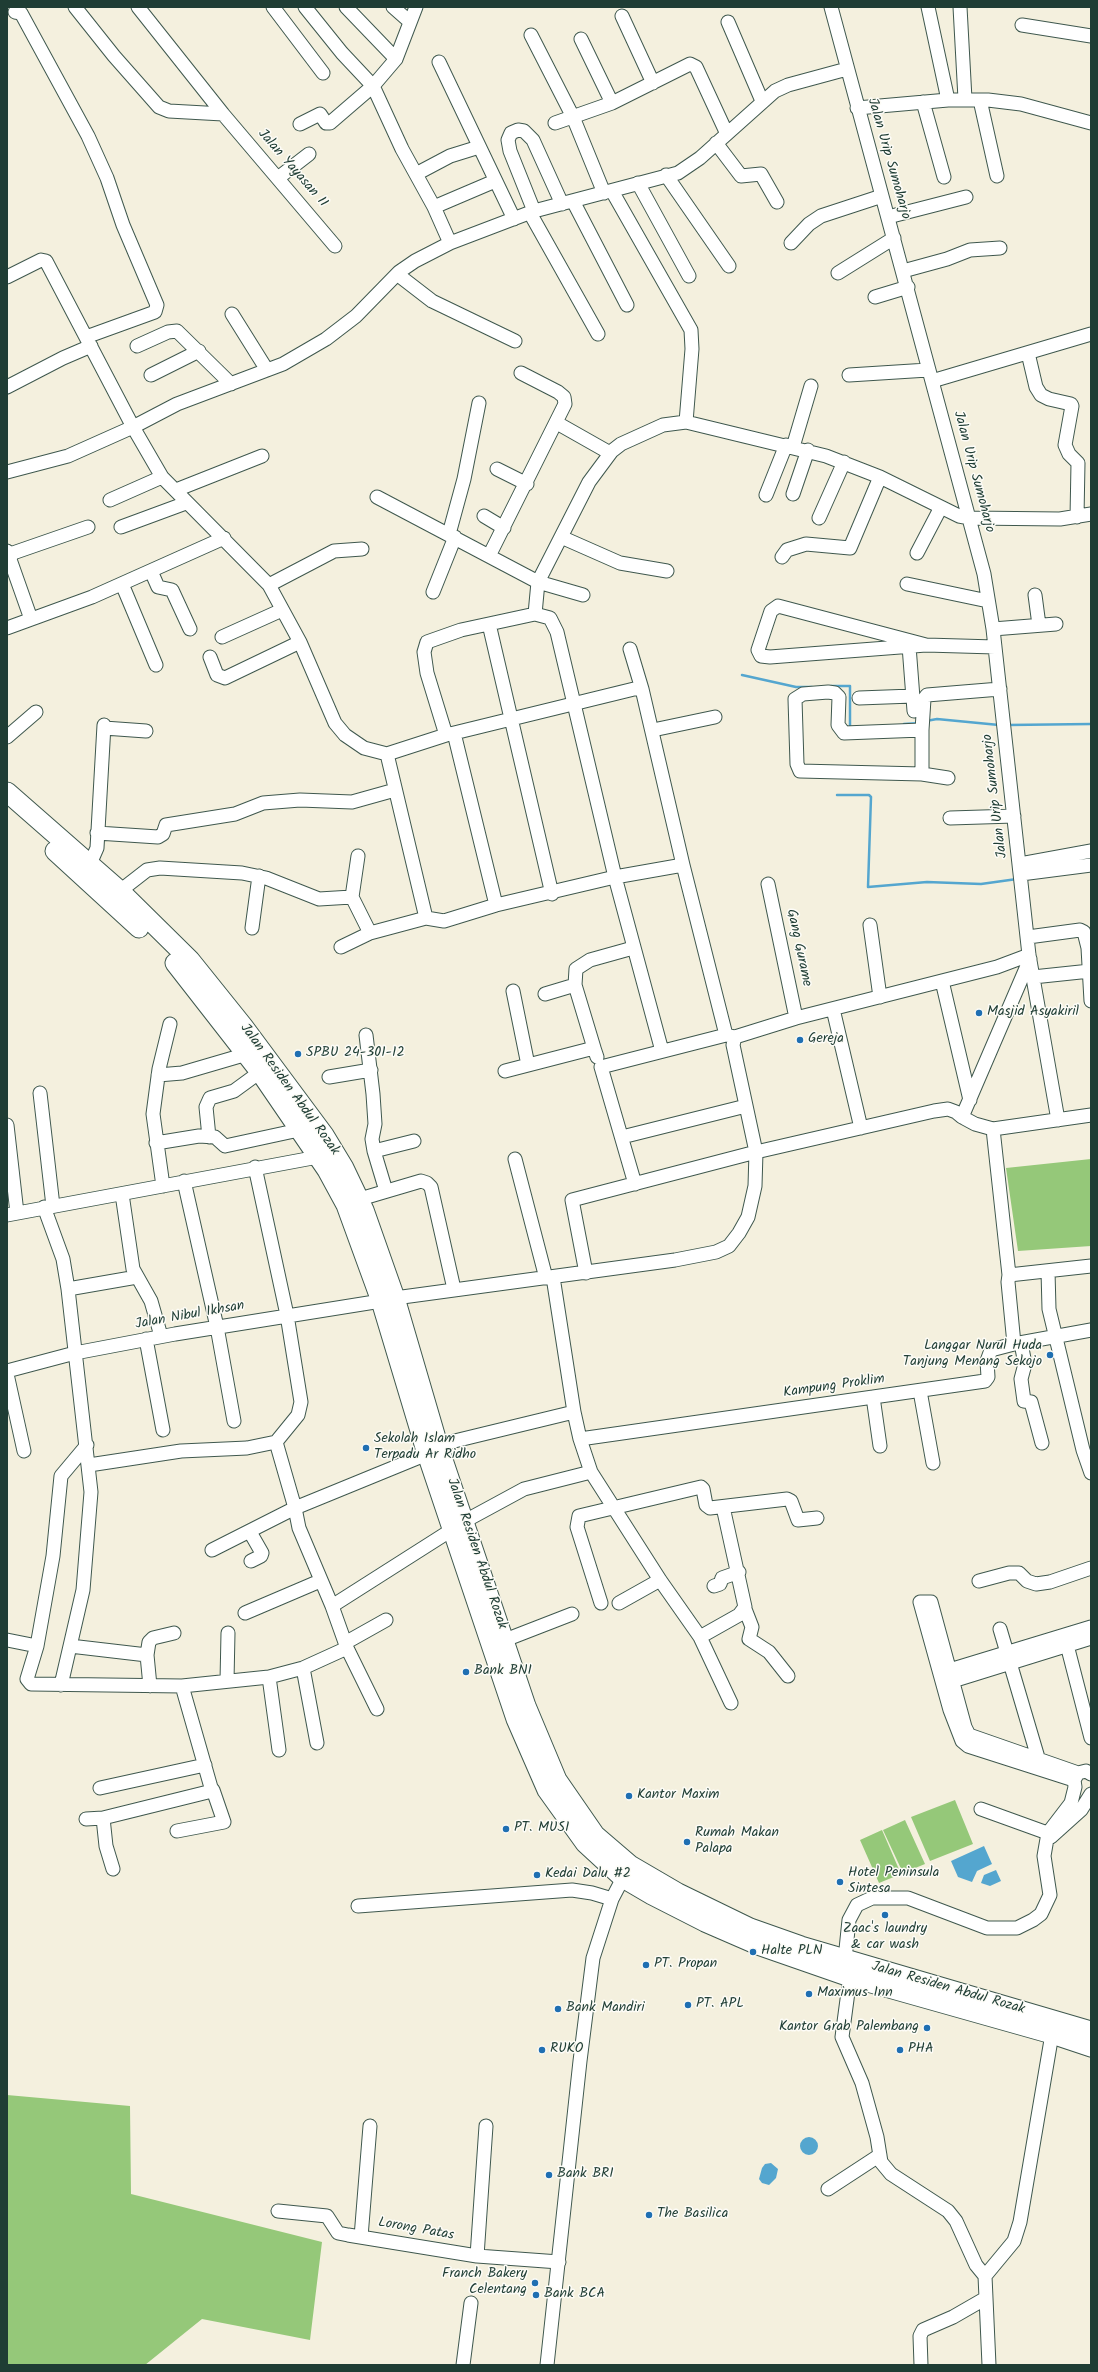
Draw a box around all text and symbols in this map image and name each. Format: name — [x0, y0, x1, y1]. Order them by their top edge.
street label: Jalan Urip Sumoharjo — [863, 97, 913, 221]
street label: Jalan Yayasan II — [253, 126, 331, 212]
street label: Jalan Urip Sumoharjo — [949, 409, 997, 535]
street label: Jalan Urip Sumoharjo — [980, 733, 1012, 859]
street label: Gang Gurame — [782, 908, 814, 988]
place label: Masjid Asyakiril — [987, 1005, 1079, 1021]
marker: Masjid Asyakiril — [974, 1008, 984, 1018]
street label: Jalan Residen Abdul Rozak — [236, 1021, 342, 1159]
place label: Gereja — [808, 1032, 844, 1048]
marker: Gereja — [795, 1035, 805, 1045]
place label: SPBU 24-301-12 — [306, 1046, 405, 1062]
marker: SPBU 24-301-12 — [293, 1049, 303, 1059]
street label: Jalan Nibul Ikhsan — [134, 1298, 246, 1334]
place label: Langgar Nurul Huda Tanjung Menang Sekojo — [903, 1339, 1042, 1372]
marker: Langgar Nurul Huda Tanjung Menang Sekojo — [1045, 1350, 1055, 1360]
street label: Kampung Proklim — [782, 1372, 886, 1402]
place label: Sekolah Islam Terpadu Ar Ridho — [374, 1432, 476, 1464]
marker: Sekolah Islam Terpadu Ar Ridho — [361, 1443, 371, 1453]
street label: Jalan Residen Abdul Rozak — [442, 1476, 510, 1632]
place label: Bank BNI — [474, 1664, 532, 1680]
marker: Bank BNI — [461, 1667, 471, 1677]
place label: Kantor Maxim — [637, 1788, 719, 1804]
marker: Kantor Maxim — [624, 1791, 634, 1801]
place label: PT. MUSI — [514, 1821, 569, 1837]
marker: PT. MUSI — [501, 1824, 511, 1834]
place label: Rumah Makan Palapa — [695, 1826, 779, 1858]
marker: Rumah Makan Palapa — [682, 1837, 692, 1847]
place label: Hotel Peninsula Sintesa — [848, 1866, 939, 1898]
place label: Kedai Dalu #2 — [545, 1867, 631, 1883]
marker: Kedai Dalu #2 — [532, 1870, 542, 1880]
marker: Hotel Peninsula Sintesa — [835, 1877, 845, 1887]
marker: Zaac's laundry & car wash — [880, 1910, 890, 1920]
place label: Zaac's laundry & car wash — [843, 1922, 927, 1954]
place label: Halte PLN — [761, 1944, 822, 1960]
marker: Halte PLN — [748, 1947, 758, 1957]
place label: PT. Propan — [654, 1957, 717, 1973]
street label: Jalan Residen Abdul Rozak — [869, 1959, 1027, 2019]
marker: PT. Propan — [641, 1960, 651, 1970]
place label: Maximus Inn — [817, 1986, 893, 2002]
marker: Maximus Inn — [804, 1989, 814, 1999]
place label: PT. APL — [696, 1997, 744, 2013]
marker: PT. APL — [683, 2000, 693, 2010]
place label: Bank Mandiri — [566, 2001, 644, 2017]
marker: Bank Mandiri — [553, 2004, 563, 2014]
place label: Kantor Grab Palembang — [779, 2020, 919, 2036]
marker: Kantor Grab Palembang — [922, 2023, 932, 2033]
place label: RUKO — [550, 2042, 583, 2058]
place label: PHA — [908, 2042, 933, 2058]
marker: RUKO — [537, 2045, 547, 2055]
marker: PHA — [895, 2045, 905, 2055]
place label: Bank BRI — [557, 2167, 614, 2183]
marker: Bank BRI — [544, 2170, 554, 2180]
place label: The Basilica — [657, 2207, 728, 2223]
marker: The Basilica — [644, 2210, 654, 2220]
street label: Lorong Patas — [377, 2215, 455, 2245]
place label: Franch Bakery Celentang — [442, 2267, 527, 2300]
marker: Franch Bakery Celentang — [530, 2278, 540, 2288]
place label: Bank BCA — [544, 2287, 605, 2303]
marker: Bank BCA — [531, 2290, 541, 2300]

